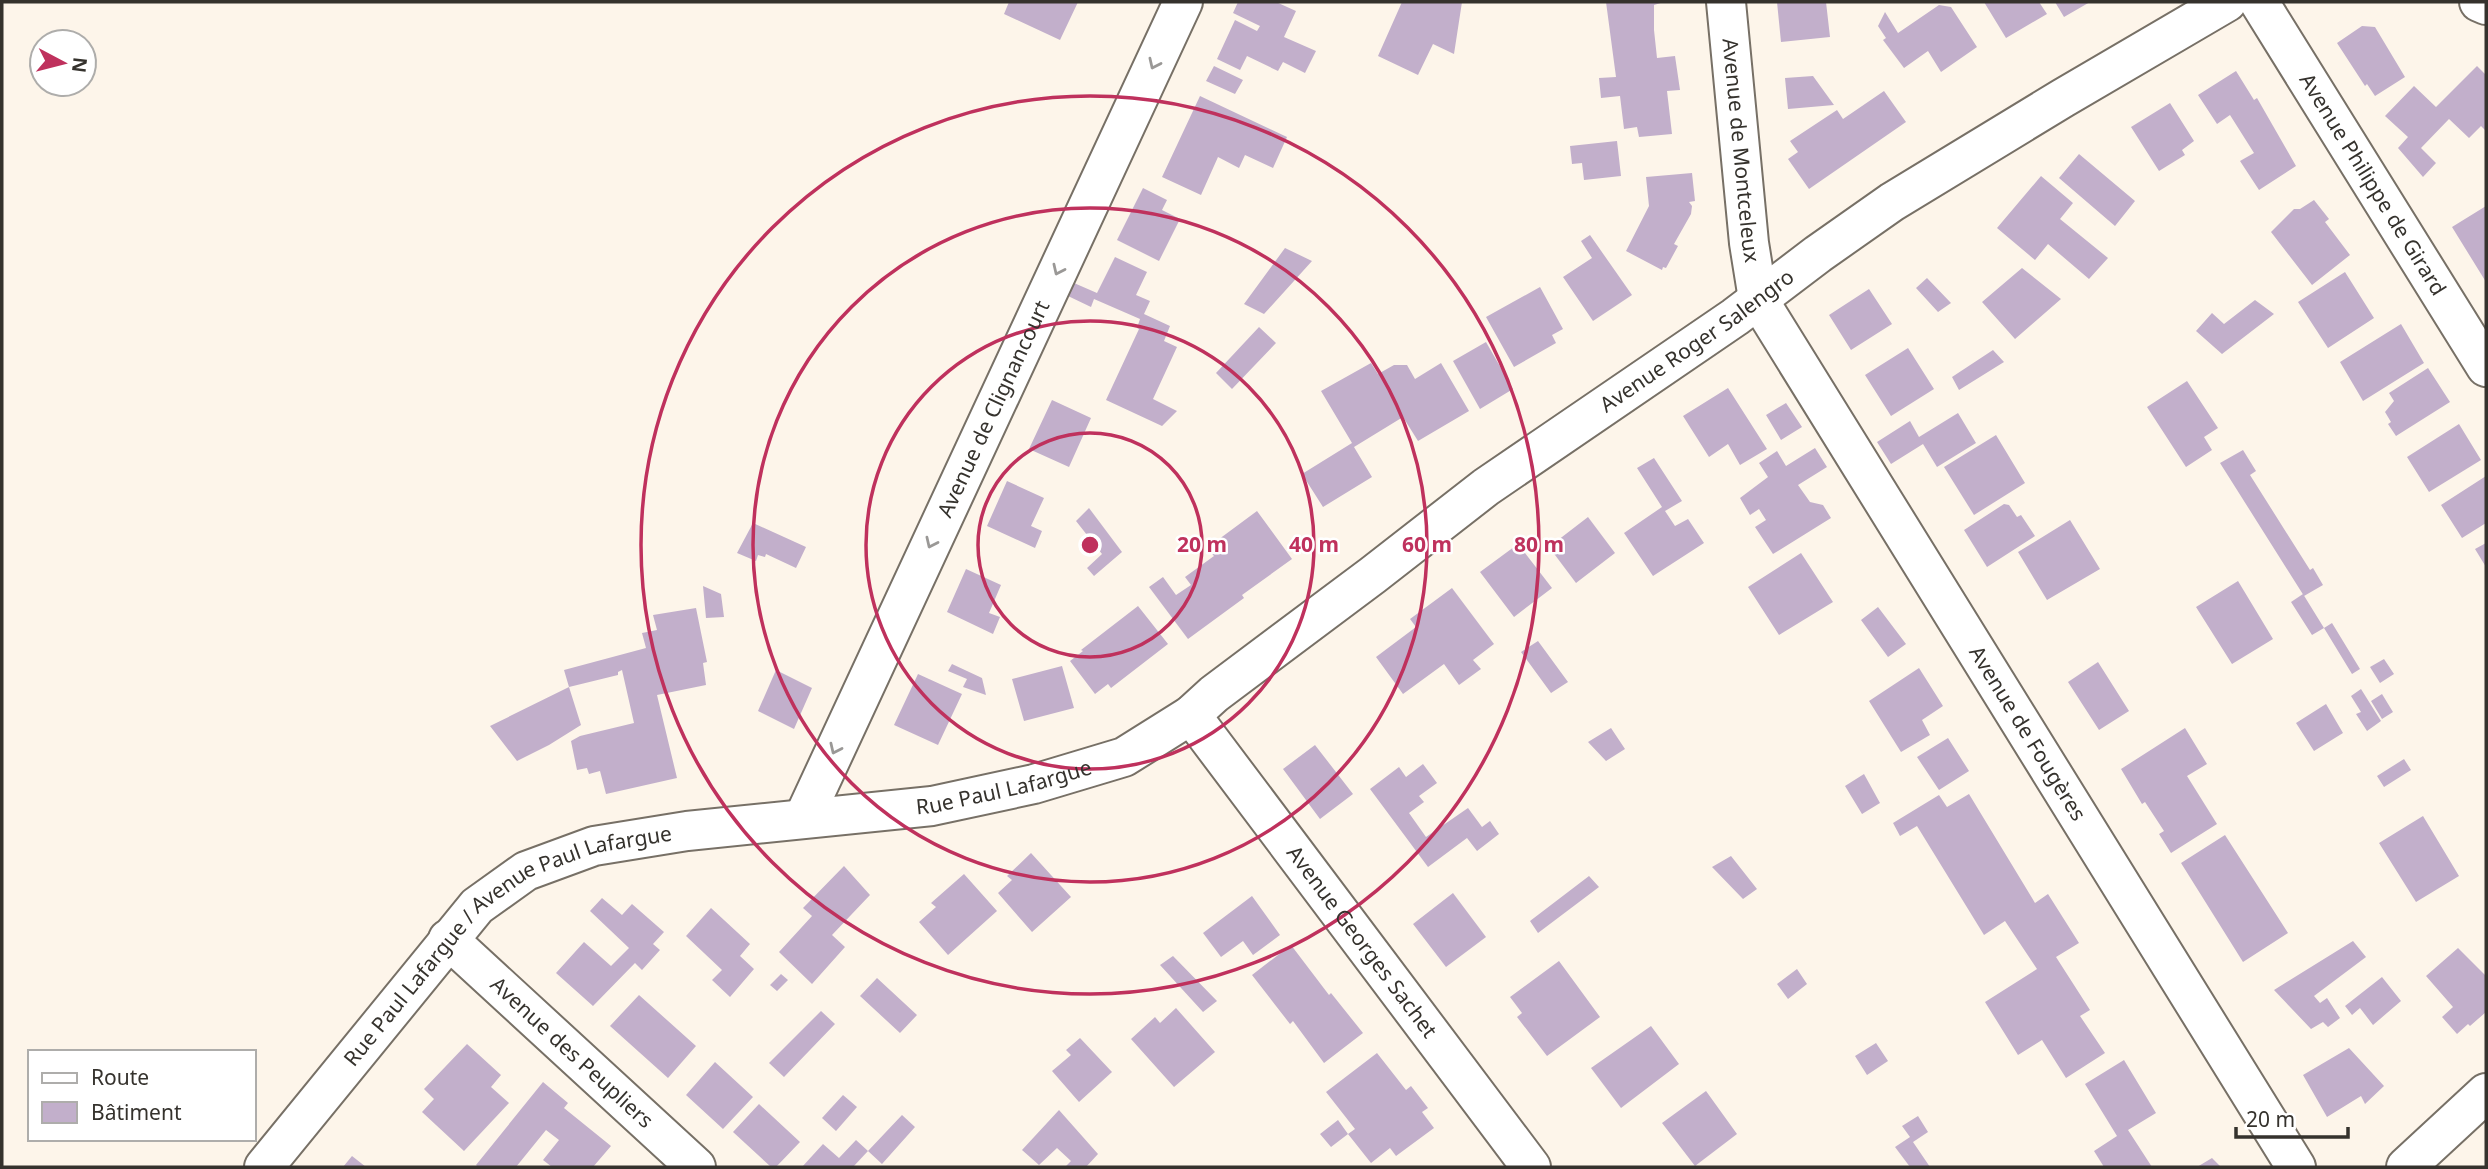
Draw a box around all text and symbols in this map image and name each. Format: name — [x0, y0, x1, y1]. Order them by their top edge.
north arrow — [28, 28, 98, 98]
street label: Avenue de Montceleux — [1717, 37, 1767, 264]
text: N — [66, 56, 94, 74]
one-way arrow — [1148, 57, 1162, 69]
street label: Avenue Philippe de Girard — [2294, 68, 2453, 300]
street label: Avenue Roger Salengro — [1594, 262, 1799, 418]
one-way arrow — [1052, 263, 1066, 275]
street label: Avenue de Clignancourt — [930, 295, 1056, 522]
text: 20 m — [1177, 530, 1227, 558]
text: 40 m — [1289, 530, 1339, 558]
text: 60 m — [1402, 530, 1452, 558]
text: 80 m — [1514, 530, 1564, 558]
centre of rings — [1078, 533, 1102, 557]
one-way arrow — [925, 536, 939, 548]
street label: Avenue de Fougères — [1963, 640, 2093, 826]
one-way arrow — [829, 742, 843, 754]
street label: Rue Paul Lafargue — [915, 753, 1095, 821]
street label: Rue Paul Lafargue / Avenue Paul Lafargue — [337, 819, 674, 1071]
street label: Avenue Georges Sachet — [1281, 840, 1444, 1043]
street label: Avenue des Peupliers — [485, 970, 660, 1134]
legend — [28, 1050, 256, 1141]
text: Route — [91, 1063, 149, 1091]
scale bar — [2236, 1096, 2348, 1140]
text: Bâtiment — [91, 1098, 182, 1126]
text: 20 m — [2246, 1105, 2295, 1133]

